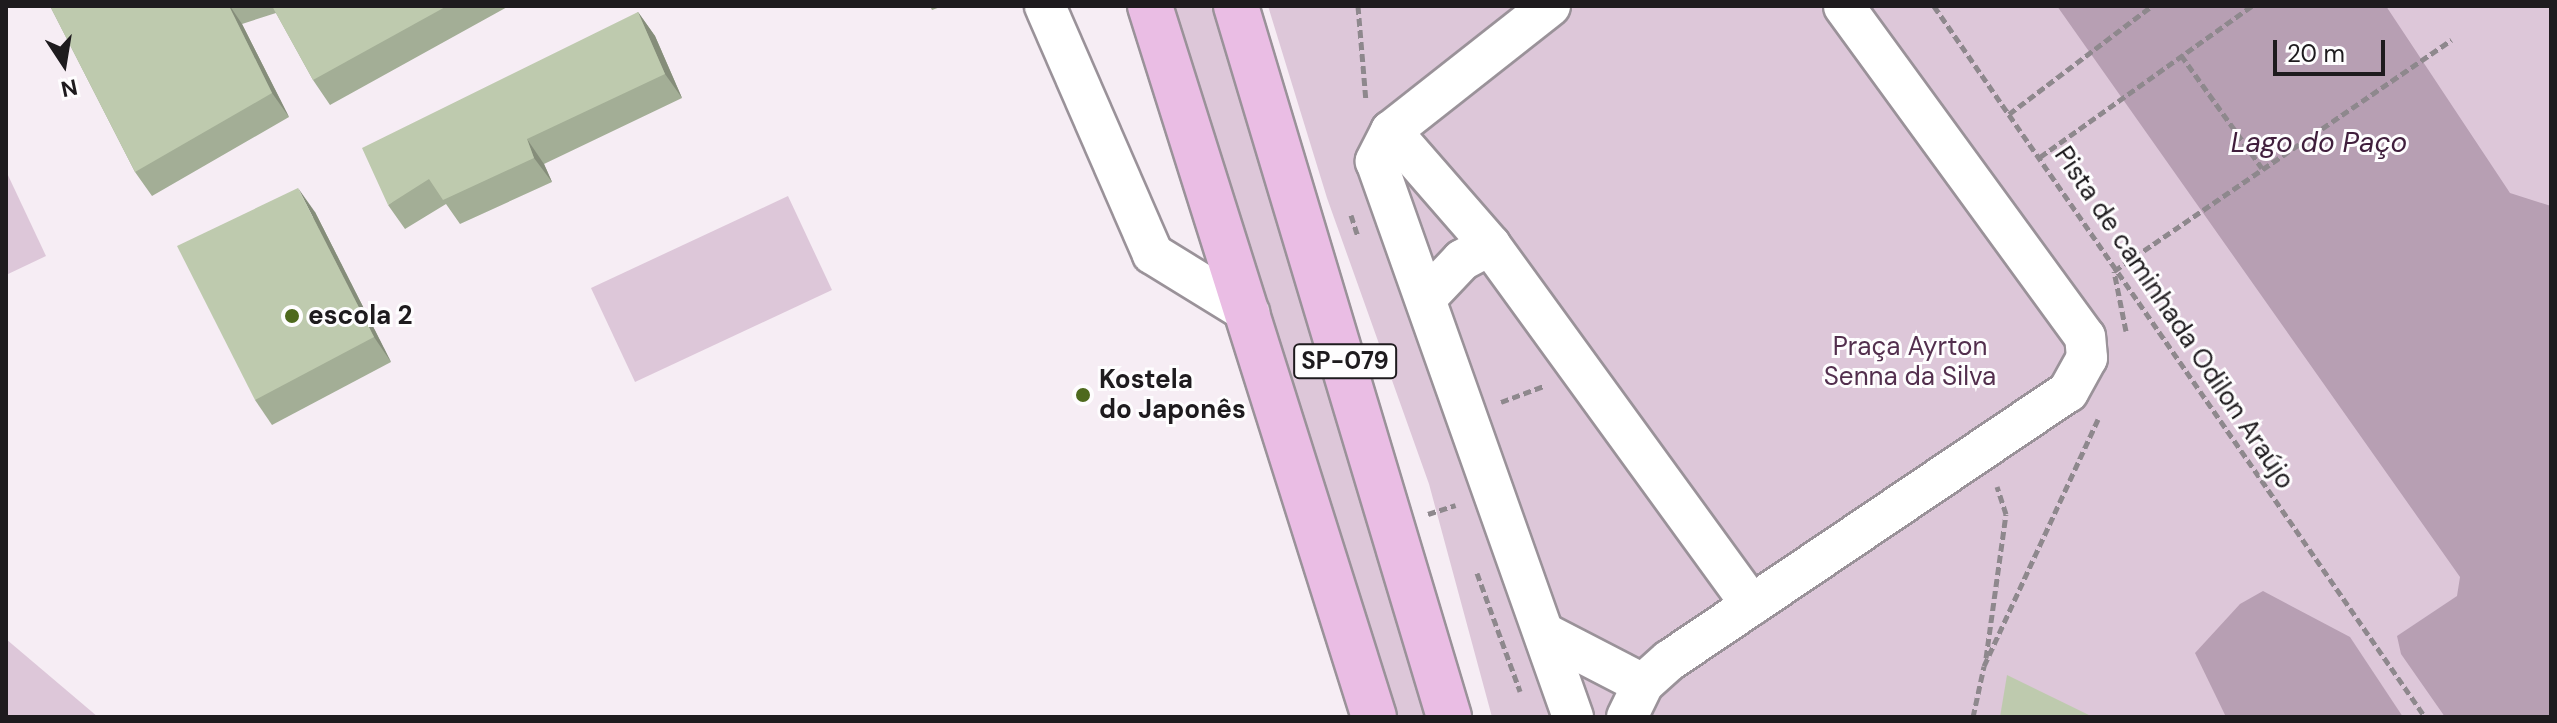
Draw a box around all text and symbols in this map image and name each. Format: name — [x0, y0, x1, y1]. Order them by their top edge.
north arrow — [24, 24, 104, 104]
scale bar — [2277, 24, 2389, 74]
text: 20 m — [2287, 38, 2345, 69]
text: N — [58, 72, 80, 104]
water label: Lago do Paço — [2231, 126, 2407, 160]
street label: Pista de caminhada Odilon Araújo — [2047, 141, 2301, 495]
place label: escola 2 — [308, 300, 412, 332]
marker: escola 2 — [283, 307, 301, 325]
park label: Praça Ayrton Senna da Silva — [1824, 331, 1996, 392]
road number: SP-079 — [1293, 341, 1397, 381]
place label: Kostela do Japonês — [1099, 364, 1246, 426]
marker: Kostela do Japonês — [1074, 386, 1092, 404]

